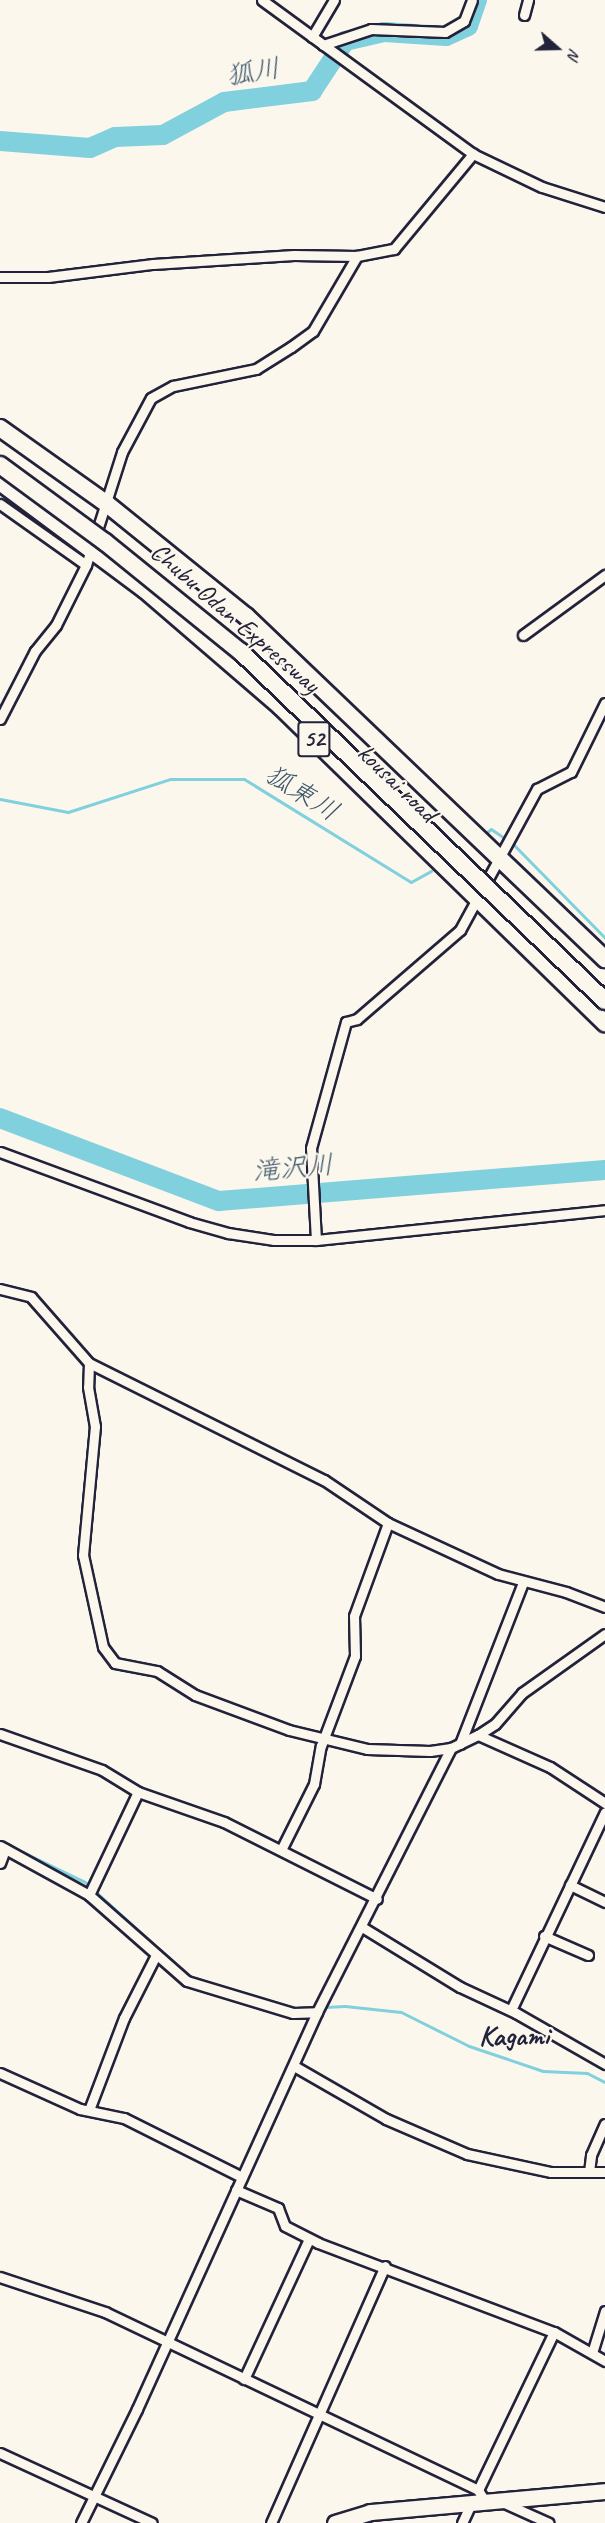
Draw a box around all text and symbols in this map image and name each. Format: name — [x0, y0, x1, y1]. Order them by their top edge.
north arrow — [527, 18, 587, 78]
text: N — [563, 46, 585, 62]
water label: 狐川 — [224, 52, 282, 92]
street label: Chubu Odan Expressway — [144, 536, 326, 700]
road number: 52 — [296, 718, 332, 760]
street label: kousai road — [351, 738, 443, 828]
water label: 狐東川 — [259, 758, 345, 828]
water label: 滝沢川 — [251, 1148, 335, 1188]
district label: Kagami — [479, 2019, 549, 2053]

